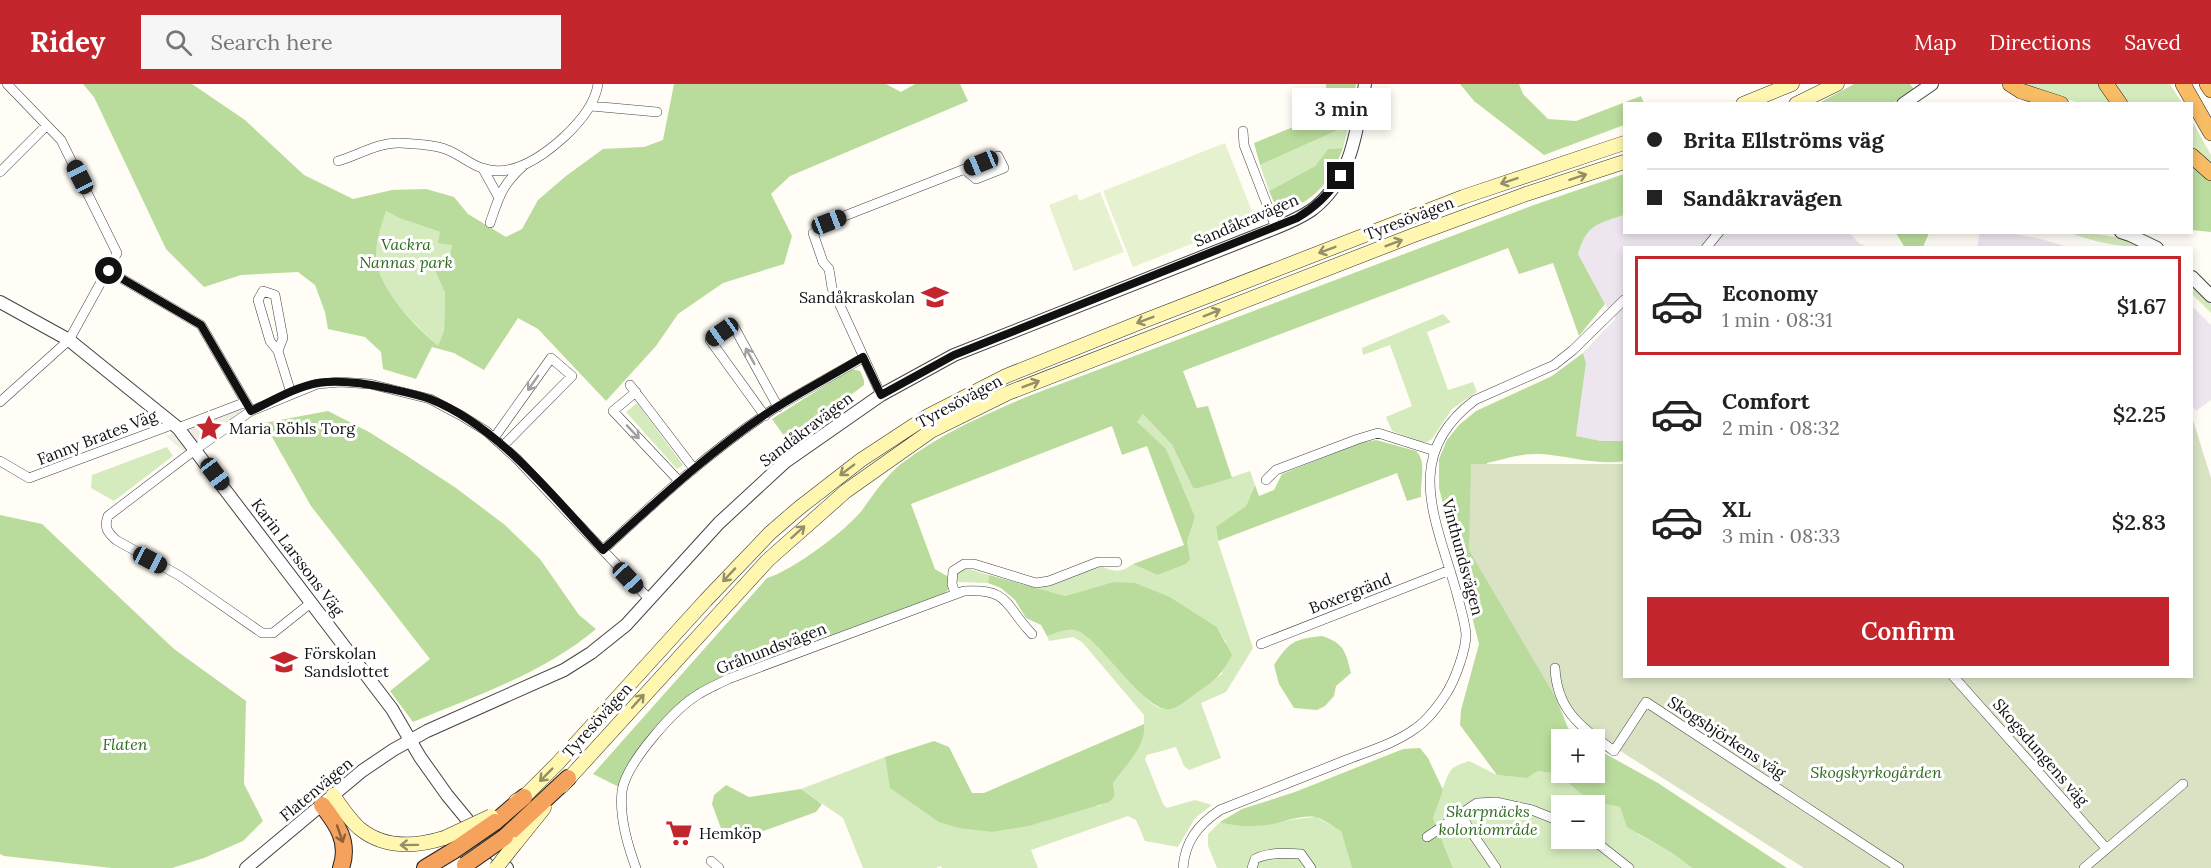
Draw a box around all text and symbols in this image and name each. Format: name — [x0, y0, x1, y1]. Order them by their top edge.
search box — [141, 15, 561, 69]
text: Ridey — [30, 24, 105, 60]
icon: search — [162, 26, 195, 59]
text: Search here — [210, 28, 333, 56]
text: Map — [1914, 29, 1957, 56]
text: Directions — [1990, 29, 2091, 56]
text: Saved — [2124, 29, 2181, 56]
callout: 3 min — [1292, 89, 1390, 131]
text: 3 min — [1315, 96, 1368, 121]
text: Brita Ellströms väg — [1683, 126, 1884, 154]
car — [961, 148, 1001, 178]
car — [64, 157, 96, 197]
route end — [1327, 162, 1354, 189]
one-way arrow — [1568, 171, 1587, 182]
one-way arrow — [1500, 176, 1519, 187]
text: Sandåkravägen — [1683, 184, 1842, 212]
street label: Sandåkravägen — [1191, 189, 1302, 251]
street label: Tyresövägen — [1361, 192, 1457, 244]
car — [809, 207, 849, 237]
park label: Vackra Nannas park — [359, 234, 453, 272]
one-way arrow — [1384, 236, 1403, 247]
one-way arrow — [1318, 245, 1336, 256]
route start — [95, 257, 122, 284]
icon: car — [1650, 279, 1704, 333]
text: Economy — [1722, 279, 1818, 307]
school or university icon: Sandåkraskolan — [920, 282, 950, 312]
place label: Sandåkraskolan — [799, 287, 915, 307]
text: $1.67 — [2117, 292, 2166, 320]
one-way arrow — [1203, 307, 1221, 318]
text: 1 min · 08:31 — [1722, 307, 1833, 332]
car — [702, 314, 742, 350]
one-way arrow — [1136, 315, 1155, 326]
one-way arrow — [744, 348, 756, 365]
street label: Tyresövägen — [913, 370, 1006, 432]
one-way arrow — [527, 375, 539, 391]
one-way arrow — [1021, 378, 1039, 389]
street label: Sandåkravägen — [755, 387, 857, 471]
icon: car — [1650, 387, 1704, 441]
text: Comfort — [1722, 387, 1810, 415]
text: $2.25 — [2113, 400, 2166, 428]
street label: Fanny Brates Väg — [34, 405, 161, 469]
place icon: Maria Röhls Torg — [194, 413, 224, 443]
text: 2 min · 08:32 — [1722, 415, 1840, 440]
place label: Maria Röhls Torg — [229, 418, 356, 438]
one-way arrow — [626, 424, 640, 439]
car — [197, 454, 233, 494]
one-way arrow — [840, 464, 856, 477]
street label: Karin Larssons Väg — [247, 494, 349, 621]
icon: car — [1650, 495, 1704, 549]
text: XL — [1722, 495, 1751, 523]
street label: Vinthundsvägen — [1438, 496, 1488, 618]
text: $2.83 — [2112, 508, 2166, 536]
text: 3 min · 08:33 — [1722, 523, 1841, 548]
one-way arrow — [790, 525, 805, 539]
car — [130, 544, 170, 576]
car — [609, 559, 647, 597]
one-way arrow — [722, 567, 736, 582]
street label: Boxergränd — [1306, 568, 1394, 618]
button: Confirm — [1647, 597, 2169, 666]
street label: Gråhundsvägen — [713, 618, 829, 678]
place label: Förskolan Sandslottet — [304, 643, 390, 681]
school or university icon: Förskolan Sandslottet — [269, 647, 299, 677]
street label: Tyresövägen — [558, 678, 636, 762]
street label: Skogsbjörkens väg — [1664, 691, 1791, 783]
one-way arrow — [631, 694, 645, 709]
street label: Skogsdungens väg — [1989, 694, 2094, 811]
map controls — [1551, 729, 1605, 849]
button: + — [1551, 729, 1605, 783]
park label: Flaten — [102, 734, 148, 754]
street label: Flatenvägen — [276, 753, 357, 825]
park label: Skogskyrkogården — [1810, 762, 1942, 782]
one-way arrow — [538, 768, 553, 783]
button: − — [1551, 795, 1605, 849]
park label: Skarpnäcks koloniområde — [1438, 801, 1538, 839]
supermarket icon: Hemköp — [664, 818, 694, 848]
place label: Hemköp — [699, 823, 762, 843]
one-way arrow — [336, 824, 347, 843]
one-way arrow — [400, 839, 419, 851]

